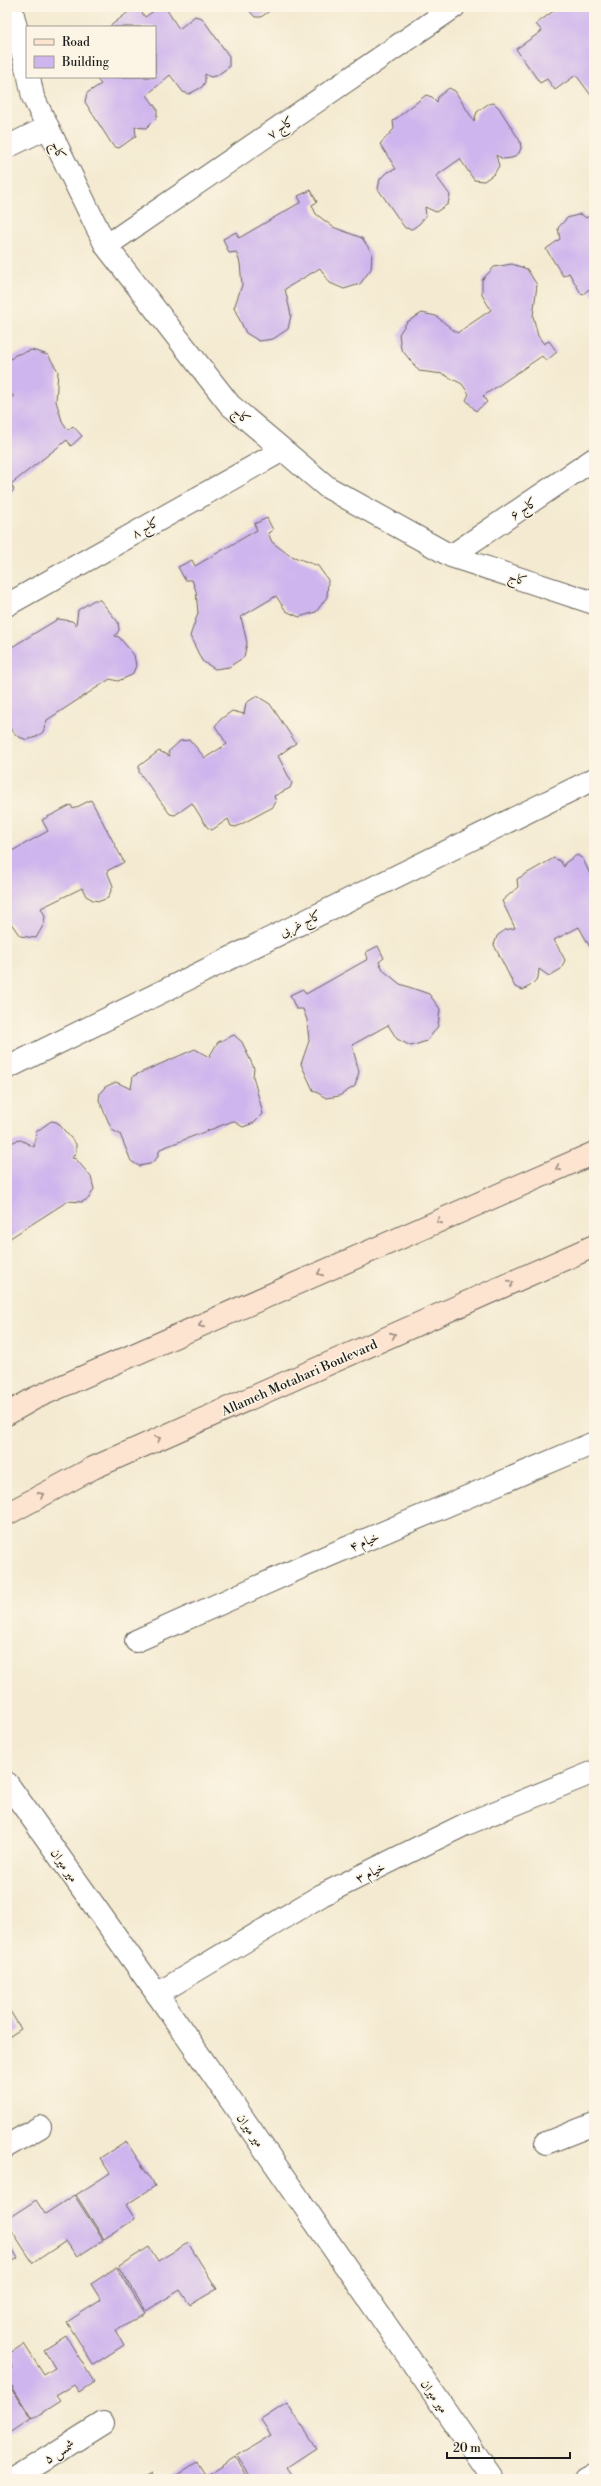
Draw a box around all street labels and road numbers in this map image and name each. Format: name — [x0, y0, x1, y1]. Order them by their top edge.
street label: کاج ۷ — [264, 113, 299, 145]
street label: کاج — [44, 139, 69, 164]
street label: کاج — [227, 404, 254, 430]
street label: کاج ۶ — [507, 494, 542, 526]
street label: کاج ۸ — [129, 514, 163, 545]
street label: کاج — [505, 568, 529, 592]
street label: کاج غربی — [277, 907, 325, 944]
street label: Allameh Motahari Boulevard — [218, 1336, 380, 1420]
street label: خیام ۴ — [347, 1529, 383, 1558]
street label: میر میران — [47, 1846, 81, 1885]
street label: خیام ۳ — [353, 1859, 389, 1890]
street label: میر میران — [233, 2111, 267, 2150]
street label: میر میران — [417, 2377, 451, 2416]
street label: شمس ۵ — [41, 2436, 79, 2468]

